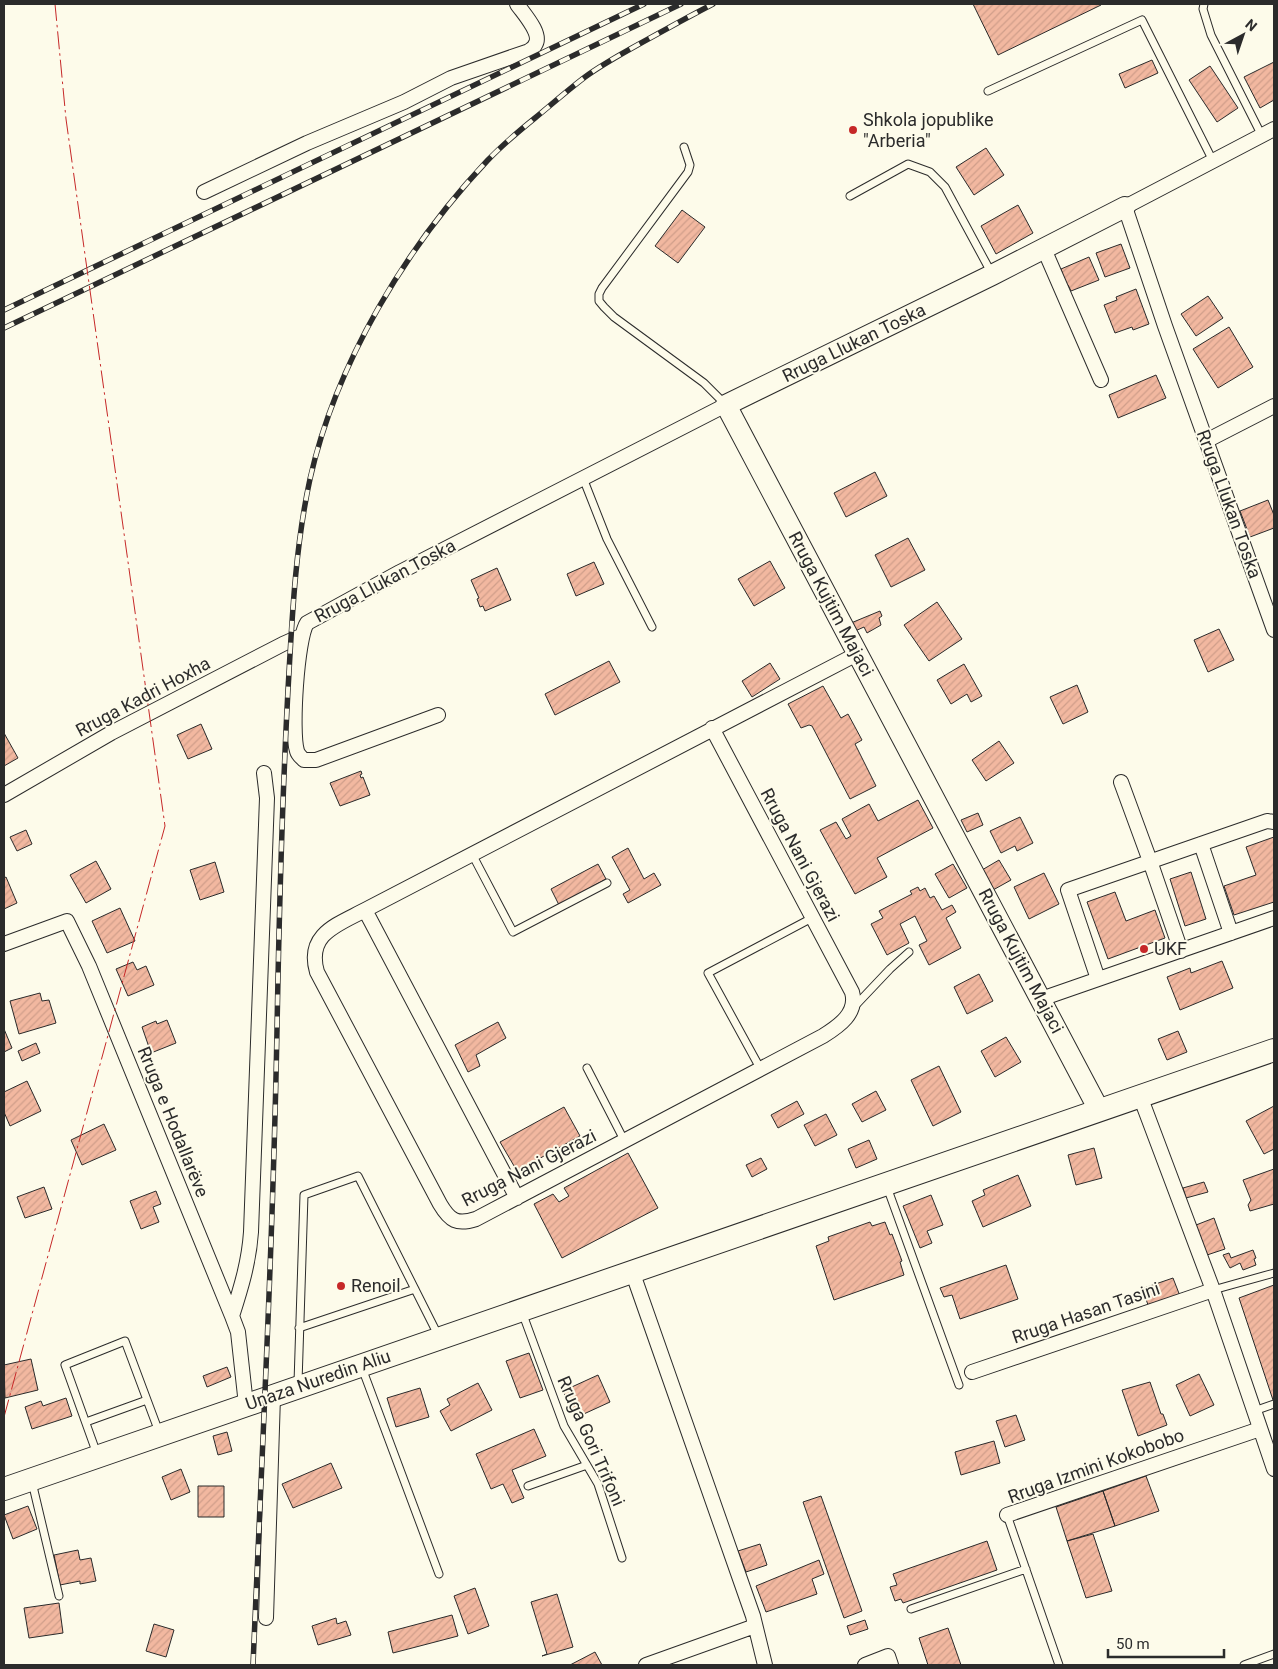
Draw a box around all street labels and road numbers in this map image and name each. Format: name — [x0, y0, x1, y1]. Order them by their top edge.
street label: Rruga Llukan Toska — [779, 299, 929, 386]
street label: Rruga Llukan Toska — [1193, 427, 1266, 581]
street label: Rruga Kujtim Majaci — [784, 528, 878, 680]
street label: Rruga Llukan Toska — [311, 534, 459, 627]
street label: Rruga Kadri Hoxha — [72, 652, 214, 741]
street label: Rruga Nani Gjerazi — [756, 785, 844, 925]
street label: Rruga Kujtim Majaci — [974, 885, 1068, 1037]
street label: Rruga e Hodallarëve — [134, 1043, 213, 1200]
street label: Rruga Nani Gjerazi — [458, 1125, 599, 1210]
street label: Rruga Hasan Tasini — [1009, 1277, 1162, 1348]
street label: Unaza Nuredin Aliu — [242, 1345, 393, 1414]
street label: Rruga Gori Trifoni — [553, 1373, 630, 1509]
street label: Rruga Izmini Kokobobo — [1005, 1424, 1187, 1507]

